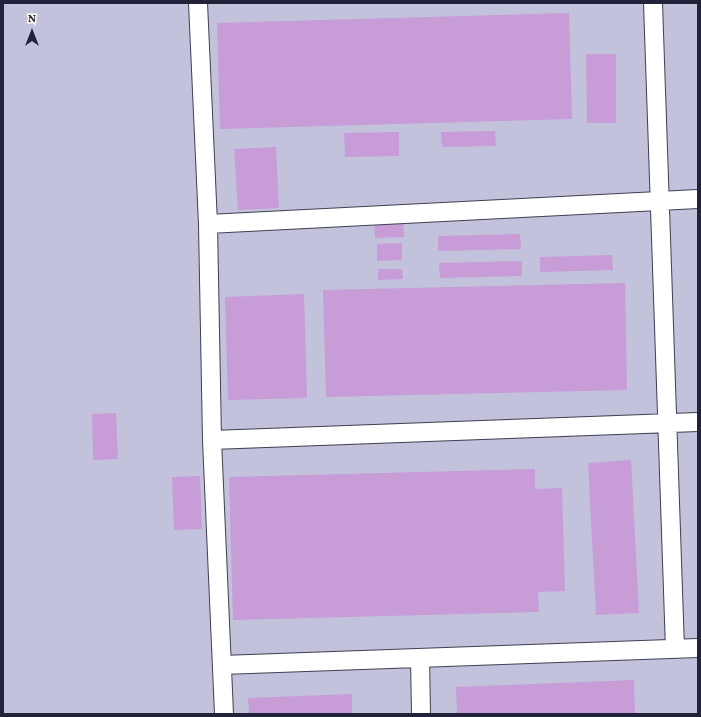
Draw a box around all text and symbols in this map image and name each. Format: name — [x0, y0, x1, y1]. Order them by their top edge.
north arrow — [12, 12, 52, 52]
text: N — [28, 12, 36, 27]

